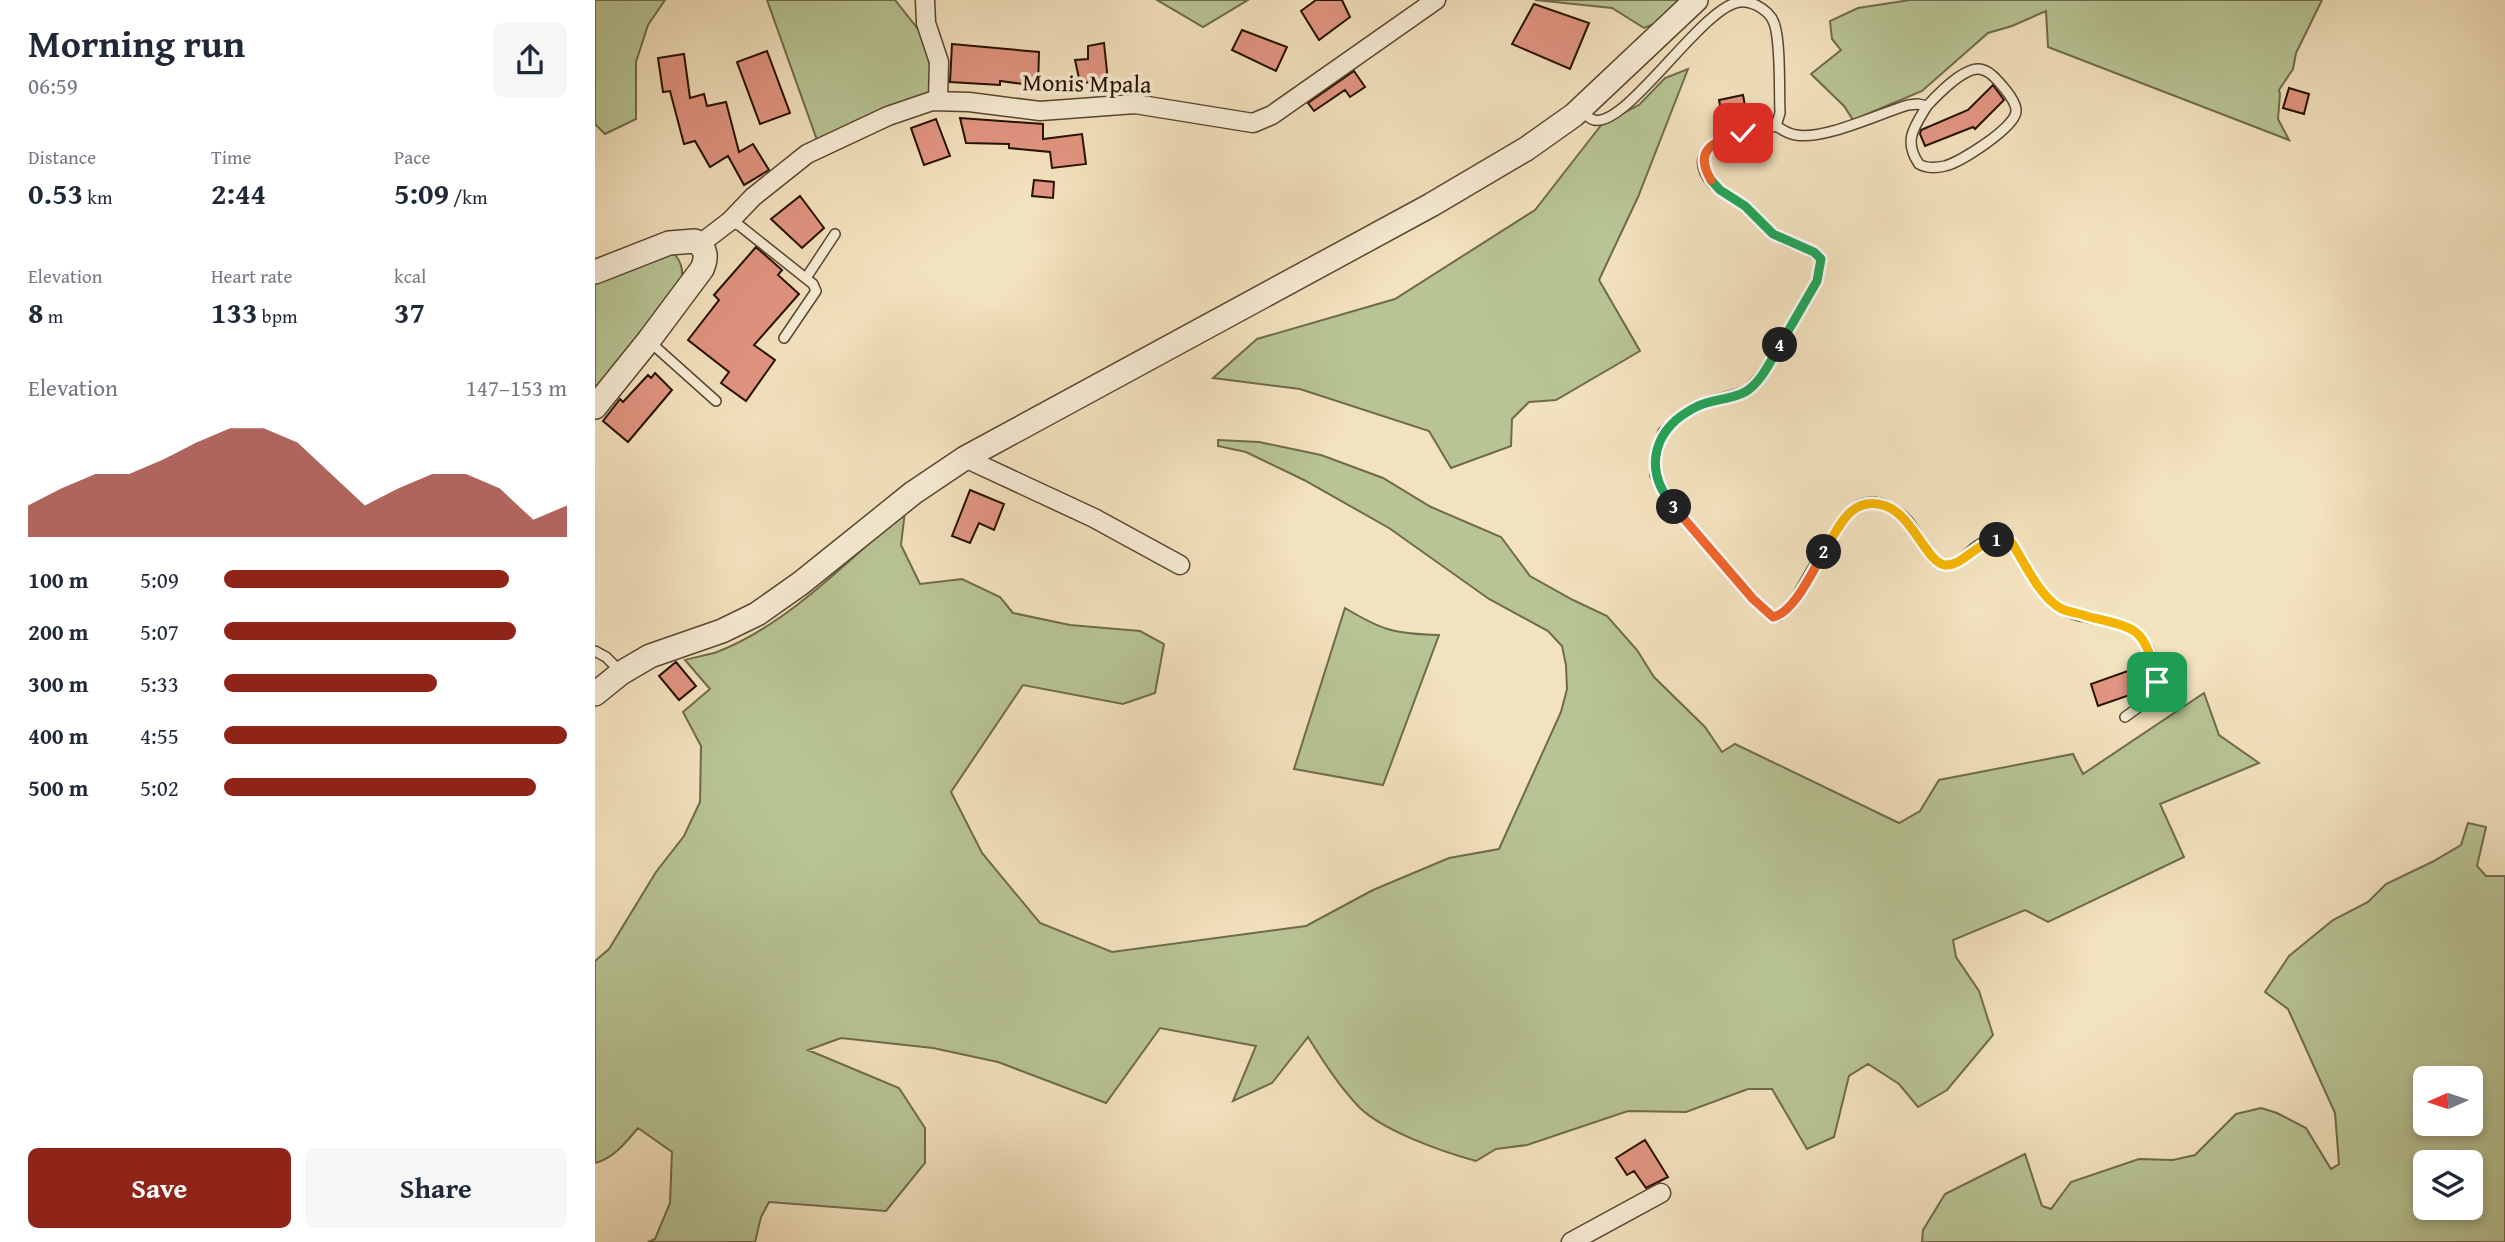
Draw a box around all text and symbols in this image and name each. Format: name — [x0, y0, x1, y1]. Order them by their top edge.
text: Morning run — [28, 15, 245, 71]
button: share — [493, 23, 567, 97]
street label: Monis Mpala — [1022, 64, 1152, 102]
text: 06:59 — [28, 69, 78, 102]
pin — [1713, 103, 1773, 163]
icon: check — [1724, 114, 1762, 152]
text: Distance — [28, 143, 96, 171]
text: Time — [211, 143, 251, 171]
text: Pace — [394, 143, 431, 171]
text: 0.53 — [28, 171, 83, 215]
text: 2:44 — [211, 171, 266, 215]
text: 5:09 — [394, 171, 449, 215]
text: km — [83, 183, 112, 211]
text: /km — [449, 183, 487, 211]
text: Elevation — [28, 262, 102, 290]
text: Heart rate — [211, 262, 292, 290]
text: kcal — [394, 262, 426, 290]
text: 8 — [28, 290, 44, 334]
text: 133 — [211, 290, 258, 334]
text: 37 — [394, 290, 425, 334]
text: m — [44, 302, 63, 330]
text: bpm — [258, 302, 297, 330]
pin: 4 — [1763, 328, 1797, 362]
text: 4 — [1775, 330, 1784, 358]
text: Elevation — [28, 371, 118, 404]
text: 147–153 m — [466, 371, 567, 404]
pin: 3 — [1657, 490, 1691, 524]
text: 3 — [1669, 492, 1678, 520]
pin: 1 — [1979, 522, 2015, 558]
text: 1 — [1992, 525, 2001, 553]
pin: 2 — [1807, 534, 1841, 570]
text: 2 — [1819, 537, 1828, 565]
text: 100 m — [28, 563, 89, 596]
text: 5:09 — [140, 563, 179, 596]
text: 200 m — [28, 615, 89, 648]
text: 5:07 — [140, 615, 179, 648]
pin — [2127, 652, 2187, 712]
icon: arrive — [2138, 663, 2176, 701]
text: 300 m — [28, 667, 89, 700]
text: 5:33 — [140, 667, 179, 700]
text: 400 m — [28, 719, 89, 752]
text: 4:55 — [140, 719, 179, 752]
text: 500 m — [28, 771, 89, 804]
text: 5:02 — [140, 771, 179, 804]
north arrow — [2413, 1066, 2483, 1136]
map controls — [2413, 1066, 2483, 1220]
button: Save — [28, 1148, 291, 1228]
button: Share — [305, 1148, 567, 1228]
button: layers — [2413, 1150, 2483, 1220]

